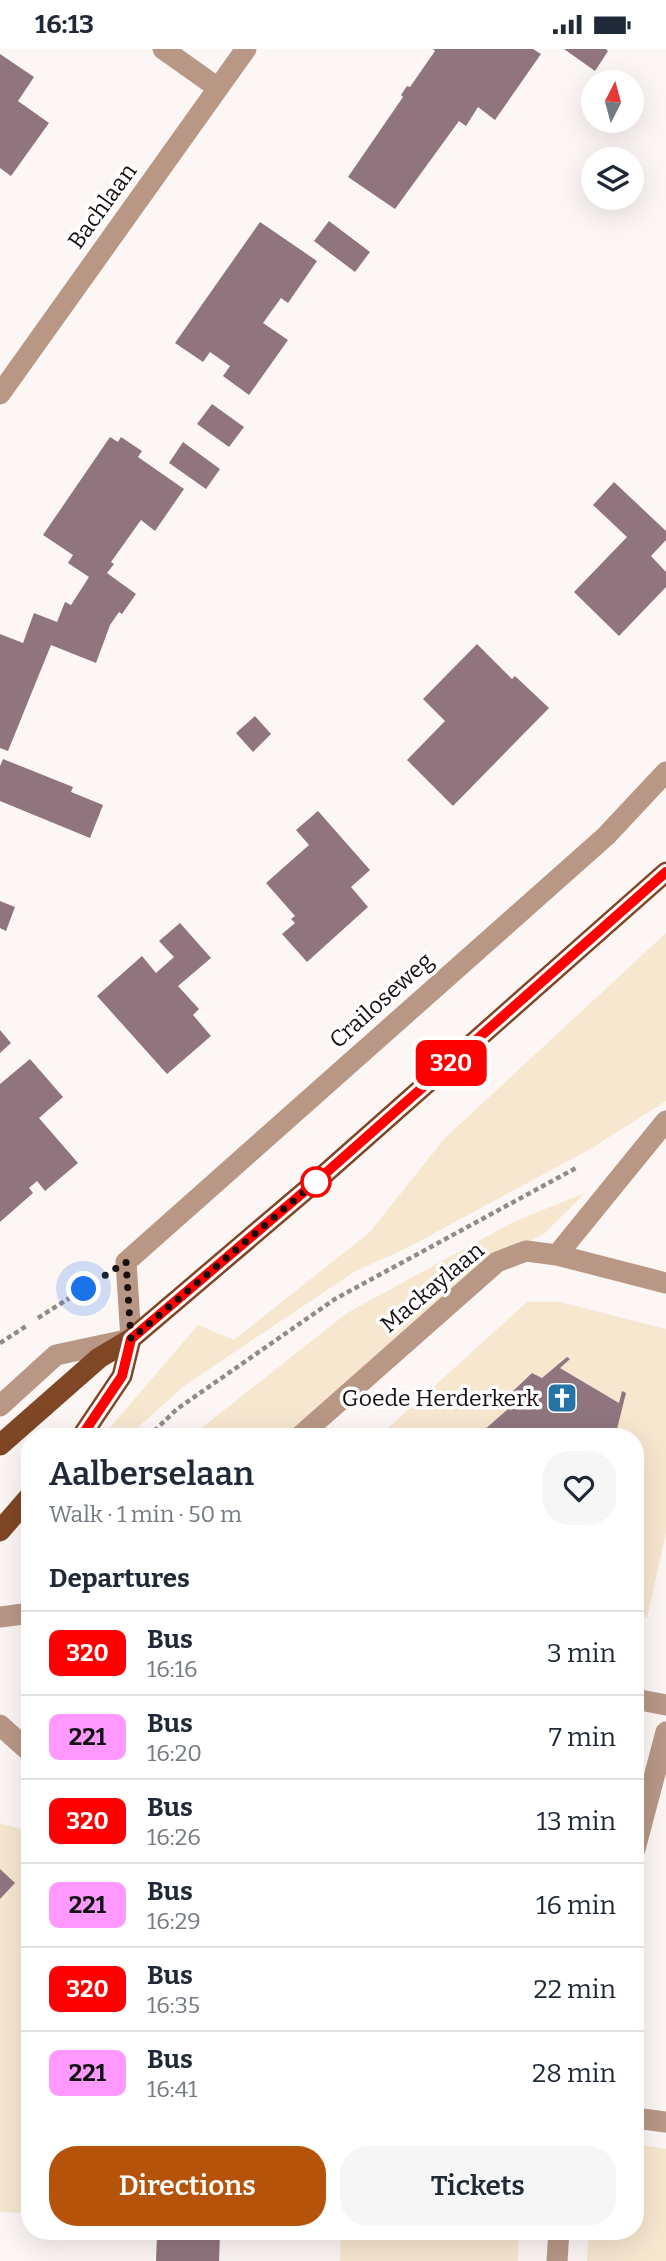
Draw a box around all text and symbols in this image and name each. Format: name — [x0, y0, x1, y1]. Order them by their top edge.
text: 16:13 — [35, 9, 94, 40]
north arrow — [581, 70, 644, 133]
map controls — [581, 70, 644, 210]
button: layers — [581, 147, 644, 210]
street label: Bachlaan — [62, 158, 143, 254]
street label: Crailoseweg — [324, 946, 439, 1054]
line badge: 320 — [411, 1040, 491, 1086]
text: 320 — [430, 1049, 472, 1077]
unlabelled marker — [301, 1167, 331, 1197]
street label: Mackaylaan — [375, 1235, 490, 1338]
your location — [66, 1271, 101, 1306]
church icon: Goede Herderkerk — [545, 1381, 579, 1415]
place label: Goede Herderkerk — [342, 1384, 539, 1412]
button: heart — [542, 1451, 616, 1525]
text: Aalberselaan — [49, 1454, 254, 1494]
text: Walk · 1 min · 50 m — [49, 1500, 242, 1528]
text: Departures — [49, 1563, 190, 1594]
text: Bus — [147, 1624, 193, 1655]
text: 3 min — [547, 1638, 616, 1669]
text: 320 — [66, 1639, 109, 1667]
text: 16:16 — [147, 1655, 198, 1683]
text: Bus — [147, 1708, 193, 1739]
text: 7 min — [549, 1722, 616, 1753]
text: 221 — [69, 1723, 106, 1751]
text: 16:20 — [147, 1739, 202, 1767]
text: Bus — [147, 1792, 193, 1823]
text: 13 min — [536, 1806, 616, 1837]
text: 320 — [66, 1807, 109, 1835]
text: 16:26 — [147, 1823, 201, 1851]
text: Bus — [147, 1876, 193, 1907]
text: 16 min — [536, 1890, 616, 1921]
text: 221 — [69, 1891, 106, 1919]
text: 16:29 — [147, 1907, 201, 1935]
text: Bus — [147, 1960, 193, 1991]
text: 22 min — [534, 1974, 616, 2005]
text: 320 — [66, 1975, 109, 2003]
text: 16:35 — [147, 1991, 200, 2019]
text: Bus — [147, 2044, 193, 2075]
text: 28 min — [532, 2058, 616, 2089]
text: 221 — [69, 2059, 106, 2087]
text: 16:41 — [147, 2075, 197, 2103]
button: Directions — [49, 2146, 326, 2226]
button: Tickets — [340, 2146, 616, 2226]

